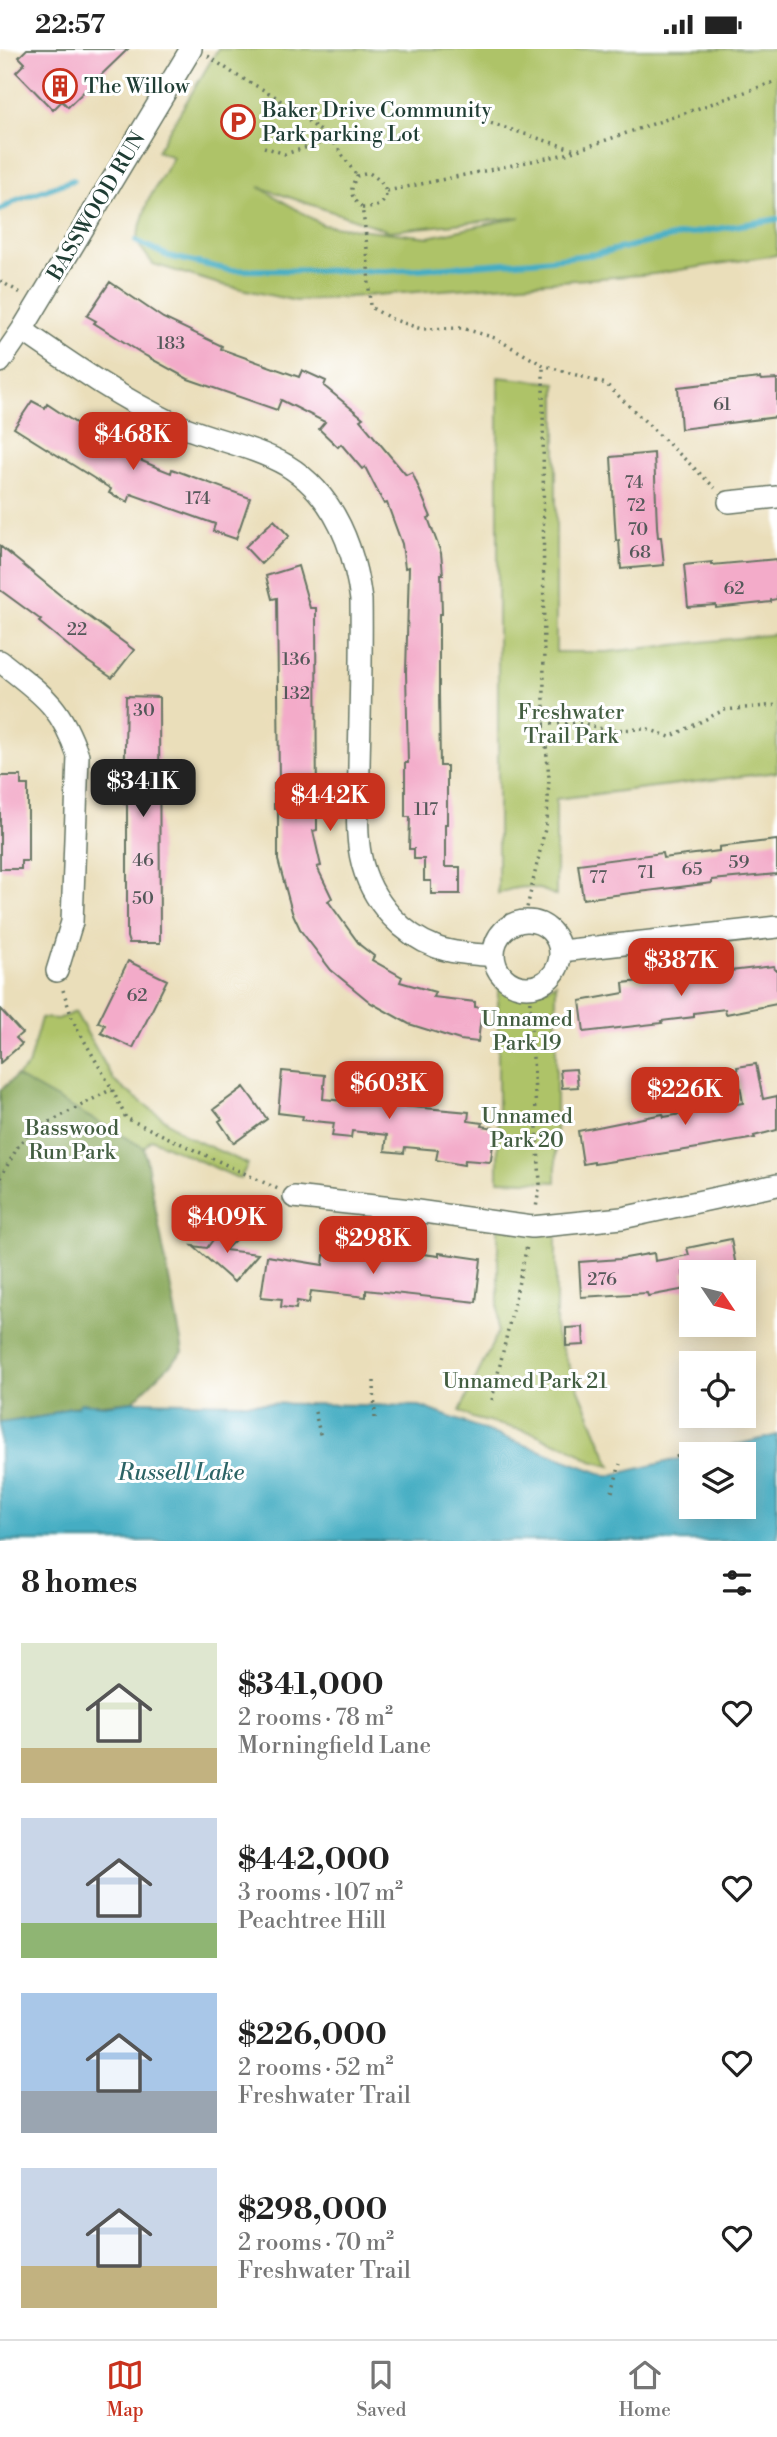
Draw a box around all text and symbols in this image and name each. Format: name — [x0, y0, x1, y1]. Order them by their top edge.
text: 22:57 — [35, 9, 105, 41]
building icon: The Willow — [41, 67, 79, 105]
place label: The Willow — [84, 74, 190, 100]
place label: Baker Drive Community Park parking Lot — [261, 98, 493, 148]
parking icon: Baker Drive Community Park parking Lot — [219, 103, 257, 141]
street label: BASSWOOD RUN — [42, 127, 152, 287]
house number: 183 — [157, 332, 185, 355]
house number: 61 — [713, 393, 731, 416]
pin: $468K — [84, 413, 182, 472]
text: $468K — [95, 421, 171, 449]
house number: 74 — [625, 471, 644, 494]
house number: 174 — [185, 487, 211, 510]
house number: 72 — [626, 494, 646, 517]
house number: 70 — [628, 518, 648, 541]
house number: 68 — [629, 541, 651, 564]
house number: 62 — [723, 577, 745, 600]
house number: 22 — [67, 618, 87, 641]
house number: 136 — [282, 648, 310, 671]
house number: 132 — [282, 682, 310, 705]
house number: 30 — [133, 699, 155, 722]
park label: Freshwater Trail Park — [518, 700, 624, 750]
pin: $341K — [94, 759, 192, 819]
text: $341K — [107, 768, 179, 796]
pin: $442K — [281, 773, 379, 833]
text: $442K — [291, 782, 369, 810]
house number: 117 — [414, 798, 438, 821]
house number: 46 — [132, 849, 154, 872]
house number: 59 — [729, 851, 750, 874]
house number: 65 — [682, 858, 702, 881]
house number: 71 — [637, 861, 655, 884]
house number: 77 — [589, 866, 607, 889]
house number: 50 — [132, 887, 154, 910]
pin: $387K — [632, 939, 730, 998]
text: $387K — [644, 947, 718, 975]
house number: 62 — [126, 984, 148, 1007]
park label: Unnamed Park 19 — [481, 1007, 573, 1057]
pin: $603K — [340, 1061, 438, 1121]
pin: $226K — [636, 1067, 734, 1127]
text: $603K — [350, 1070, 428, 1098]
text: $226K — [647, 1076, 723, 1104]
park label: Unnamed Park 20 — [481, 1104, 573, 1154]
park label: Basswood Run Park — [24, 1116, 119, 1166]
pin: $409K — [178, 1195, 276, 1255]
text: $409K — [188, 1204, 266, 1232]
pin: $298K — [324, 1217, 422, 1276]
text: $298K — [335, 1225, 411, 1253]
north arrow — [679, 1260, 756, 1337]
map controls — [679, 1260, 756, 1519]
house number: 276 — [587, 1268, 617, 1291]
button: locate — [679, 1351, 756, 1428]
park label: Unnamed Park 21 — [442, 1369, 608, 1395]
button: layers — [679, 1442, 756, 1519]
water label: Russell Lake — [117, 1459, 244, 1487]
text: 8 homes — [21, 1564, 137, 1602]
icon: filters — [718, 1564, 756, 1602]
text: $341,000 — [238, 1666, 384, 1704]
icon: home — [77, 1671, 161, 1755]
icon: heart — [718, 1694, 756, 1732]
text: 2 rooms · 78 m² — [238, 1704, 393, 1732]
text: Morningfield Lane — [238, 1732, 431, 1760]
text: $442,000 — [238, 1841, 390, 1879]
icon: home — [77, 1846, 161, 1930]
icon: heart — [718, 1869, 756, 1907]
text: 3 rooms · 107 m² — [238, 1879, 403, 1907]
text: Peachtree Hill — [238, 1907, 386, 1935]
text: $226,000 — [238, 2016, 387, 2054]
icon: home — [77, 2021, 161, 2105]
icon: heart — [718, 2044, 756, 2082]
text: 2 rooms · 52 m² — [238, 2054, 394, 2082]
text: Freshwater Trail — [238, 2082, 411, 2110]
text: $298,000 — [238, 2191, 387, 2229]
icon: home — [77, 2196, 161, 2280]
icon: heart — [718, 2219, 756, 2257]
text: 2 rooms · 70 m² — [238, 2229, 394, 2257]
text: Freshwater Trail — [238, 2257, 411, 2285]
tab: Map — [106, 2356, 144, 2422]
tab: Saved — [356, 2356, 406, 2422]
tab: Home — [619, 2356, 671, 2422]

